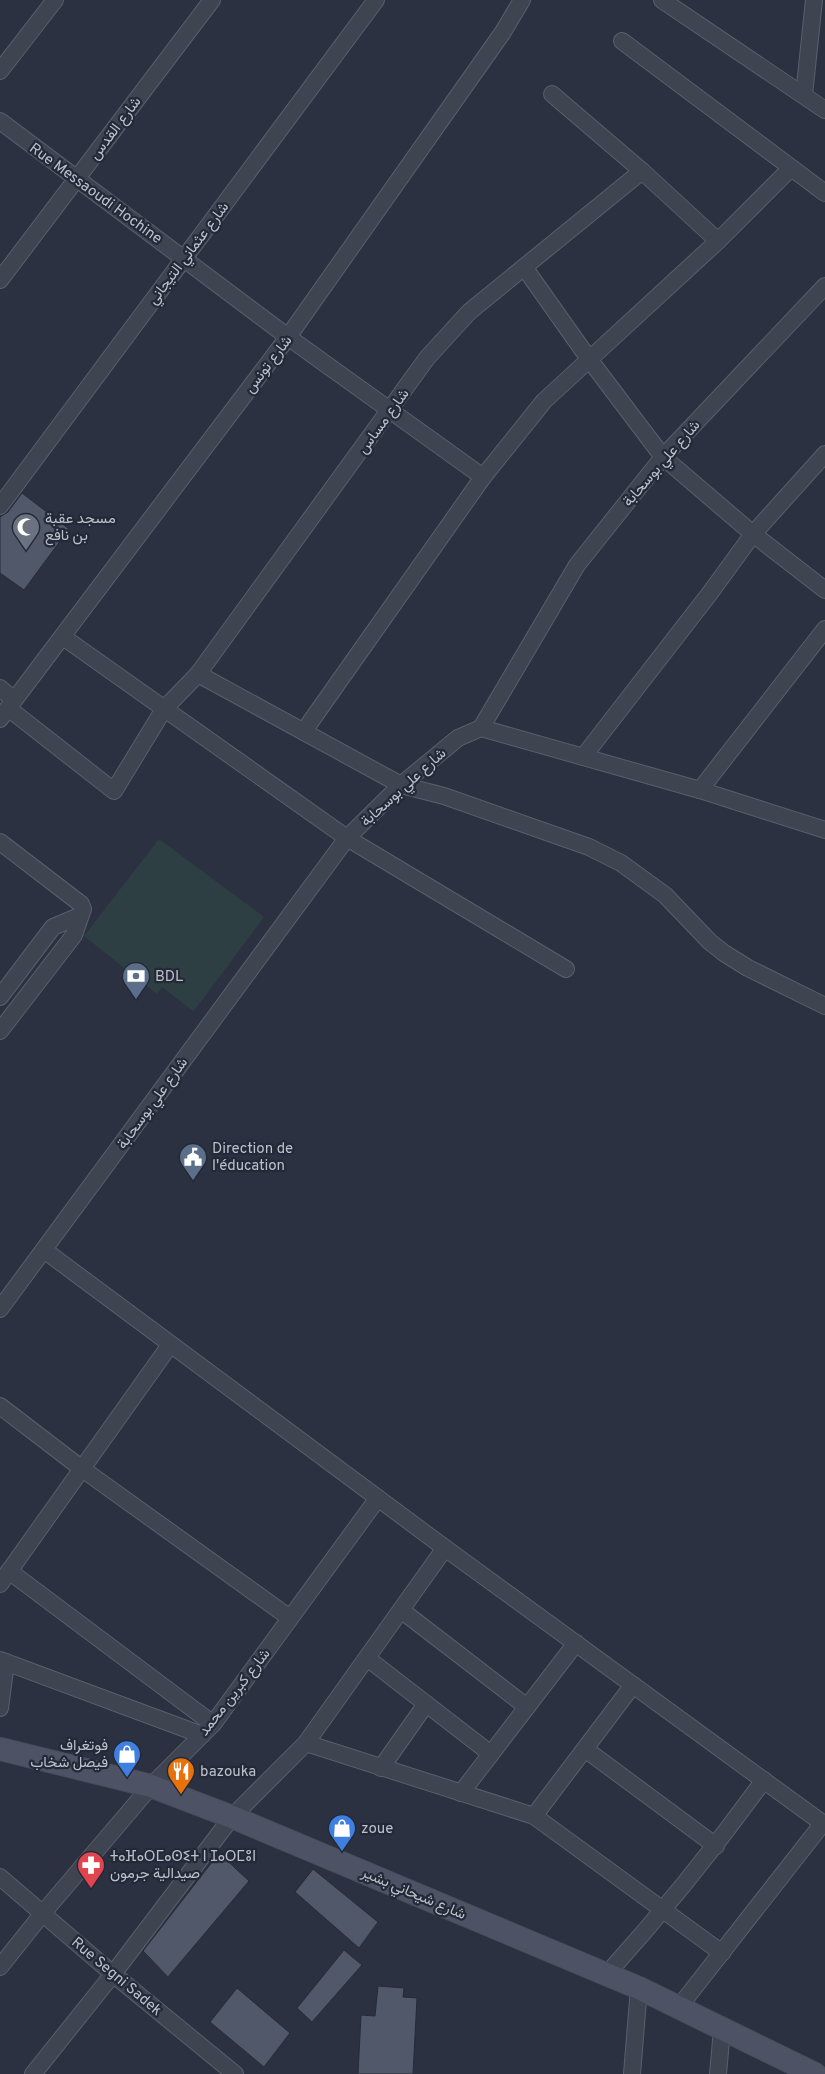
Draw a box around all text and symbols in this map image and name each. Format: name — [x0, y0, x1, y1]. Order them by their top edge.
street label: شارع القدس — [86, 93, 146, 164]
street label: Rue Messaoudi Hochine — [25, 140, 165, 249]
street label: شارع عثماني التيجاني — [144, 199, 236, 310]
street label: شارع تونس — [241, 332, 297, 398]
street label: شارع مساس — [354, 385, 414, 458]
street label: شارع علي بوسحابة — [619, 417, 707, 513]
place label: مسجد عقبة بن نافع — [45, 510, 116, 546]
mosque icon: مسجد عقبة بن نافع — [11, 512, 41, 551]
street label: شارع علي بوسحابة — [357, 745, 452, 833]
bank icon: BDL — [121, 961, 151, 1000]
place label: BDL — [155, 968, 183, 987]
street label: شارع علي بوسحابة — [114, 1054, 195, 1155]
place label: Direction de l'éducation — [212, 1140, 293, 1176]
public building icon: Direction de l'éducation — [178, 1142, 208, 1181]
street label: شارع كبرين محمد — [195, 1645, 275, 1740]
place label: فوتغراف فيصل شخاب — [30, 1737, 108, 1773]
shop icon: فوتغراف فيصل شخاب — [112, 1739, 142, 1778]
restaurant icon: bazouka — [166, 1756, 196, 1795]
place label: bazouka — [200, 1763, 256, 1782]
shop icon: zoue — [327, 1813, 357, 1852]
place label: zoue — [361, 1820, 393, 1839]
place label: ⵜⴰⴼⴰⵔⵎⴰⵙⵉⵜ ⵏ ⵊⴰⵔⵎⵓⵏ صيدالية جرمون — [110, 1848, 256, 1884]
pharmacy icon: ⵜⴰⴼⴰⵔⵎⴰⵙⵉⵜ ⵏ ⵊⴰⵔⵎⵓⵏ صيدالية جرمون — [76, 1850, 106, 1889]
street label: شارع شيحاني بشير — [357, 1863, 469, 1927]
street label: Rue Segni Sadek — [67, 1934, 165, 2021]

